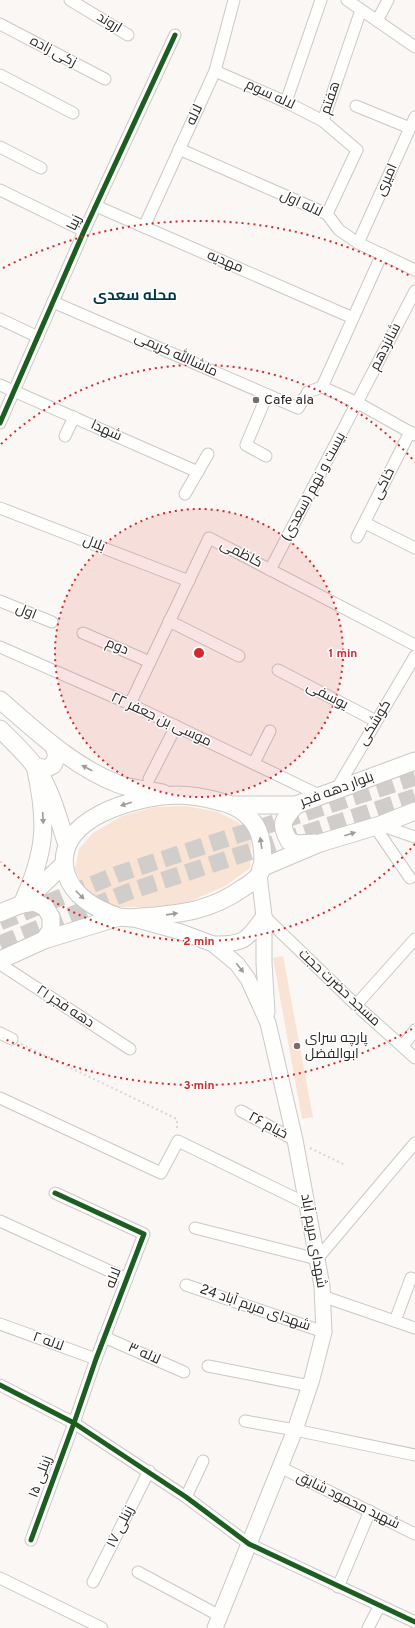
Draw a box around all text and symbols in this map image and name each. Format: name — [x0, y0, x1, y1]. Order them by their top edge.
street label: اروند — [93, 9, 125, 37]
street label: زکی زاده — [27, 33, 79, 71]
street label: لاله سوم — [243, 76, 297, 114]
street label: هفتم — [318, 79, 344, 117]
street label: لاله — [183, 102, 207, 128]
street label: امیری — [372, 161, 402, 199]
street label: لاله اول — [277, 187, 325, 221]
street label: زیبا — [64, 212, 86, 234]
street label: مهدیه — [204, 247, 246, 277]
district label: محله سعدی — [93, 287, 177, 306]
street label: شانزدهم — [367, 321, 405, 373]
street label: ماشاالله کریمی — [132, 327, 221, 381]
place label: Cafe ala — [264, 392, 314, 409]
marker: Cafe ala — [251, 395, 261, 405]
street label: شهدا — [88, 417, 124, 445]
street label: بیست و نهم (سعدی) — [278, 430, 350, 544]
street label: خاکی — [369, 465, 399, 503]
street label: بلال — [80, 532, 108, 556]
street label: کاظمی — [217, 536, 265, 572]
street label: اول — [13, 600, 39, 624]
street label: دوم — [103, 635, 131, 659]
centre of rings — [192, 646, 206, 660]
text: 1 min — [329, 646, 357, 662]
street label: یوسفی — [303, 678, 351, 714]
street label: موسی بن جعفر ۲۲ — [108, 689, 214, 751]
street label: کوشکی — [355, 697, 395, 749]
one-way arrow — [81, 765, 93, 771]
street label: بلوار دهه فجر — [297, 769, 376, 812]
one-way arrow — [120, 801, 132, 807]
one-way arrow — [40, 812, 47, 825]
one-way arrow — [344, 831, 356, 837]
one-way arrow — [258, 837, 264, 849]
one-way arrow — [75, 890, 85, 900]
one-way arrow — [166, 911, 178, 917]
text: 2 min — [183, 934, 215, 950]
street label: مسجد حضرت حجت — [295, 946, 383, 1030]
one-way arrow — [236, 963, 245, 974]
street label: دهه فجر ۲۱ — [33, 982, 97, 1032]
place label: پارچه سرای ابوالفضل — [305, 1030, 368, 1063]
marker: پارچه سرای ابوالفضل — [292, 1041, 302, 1051]
text: 3 min — [183, 1078, 215, 1094]
street label: خیام ۲۶ — [245, 1109, 291, 1143]
street label: شهدای مریم آباد — [296, 1192, 330, 1290]
street label: لاله — [102, 1265, 126, 1291]
street label: 24 شهدای مریم آباد — [197, 1281, 313, 1335]
street label: لاله ۲ — [30, 1329, 66, 1355]
street label: لاله ۳ — [125, 1339, 163, 1369]
street label: زینلی ۱۵ — [26, 1454, 56, 1500]
street label: شهید محمود شایق — [294, 1469, 402, 1533]
street label: زینلی ۱۷ — [103, 1503, 139, 1551]

